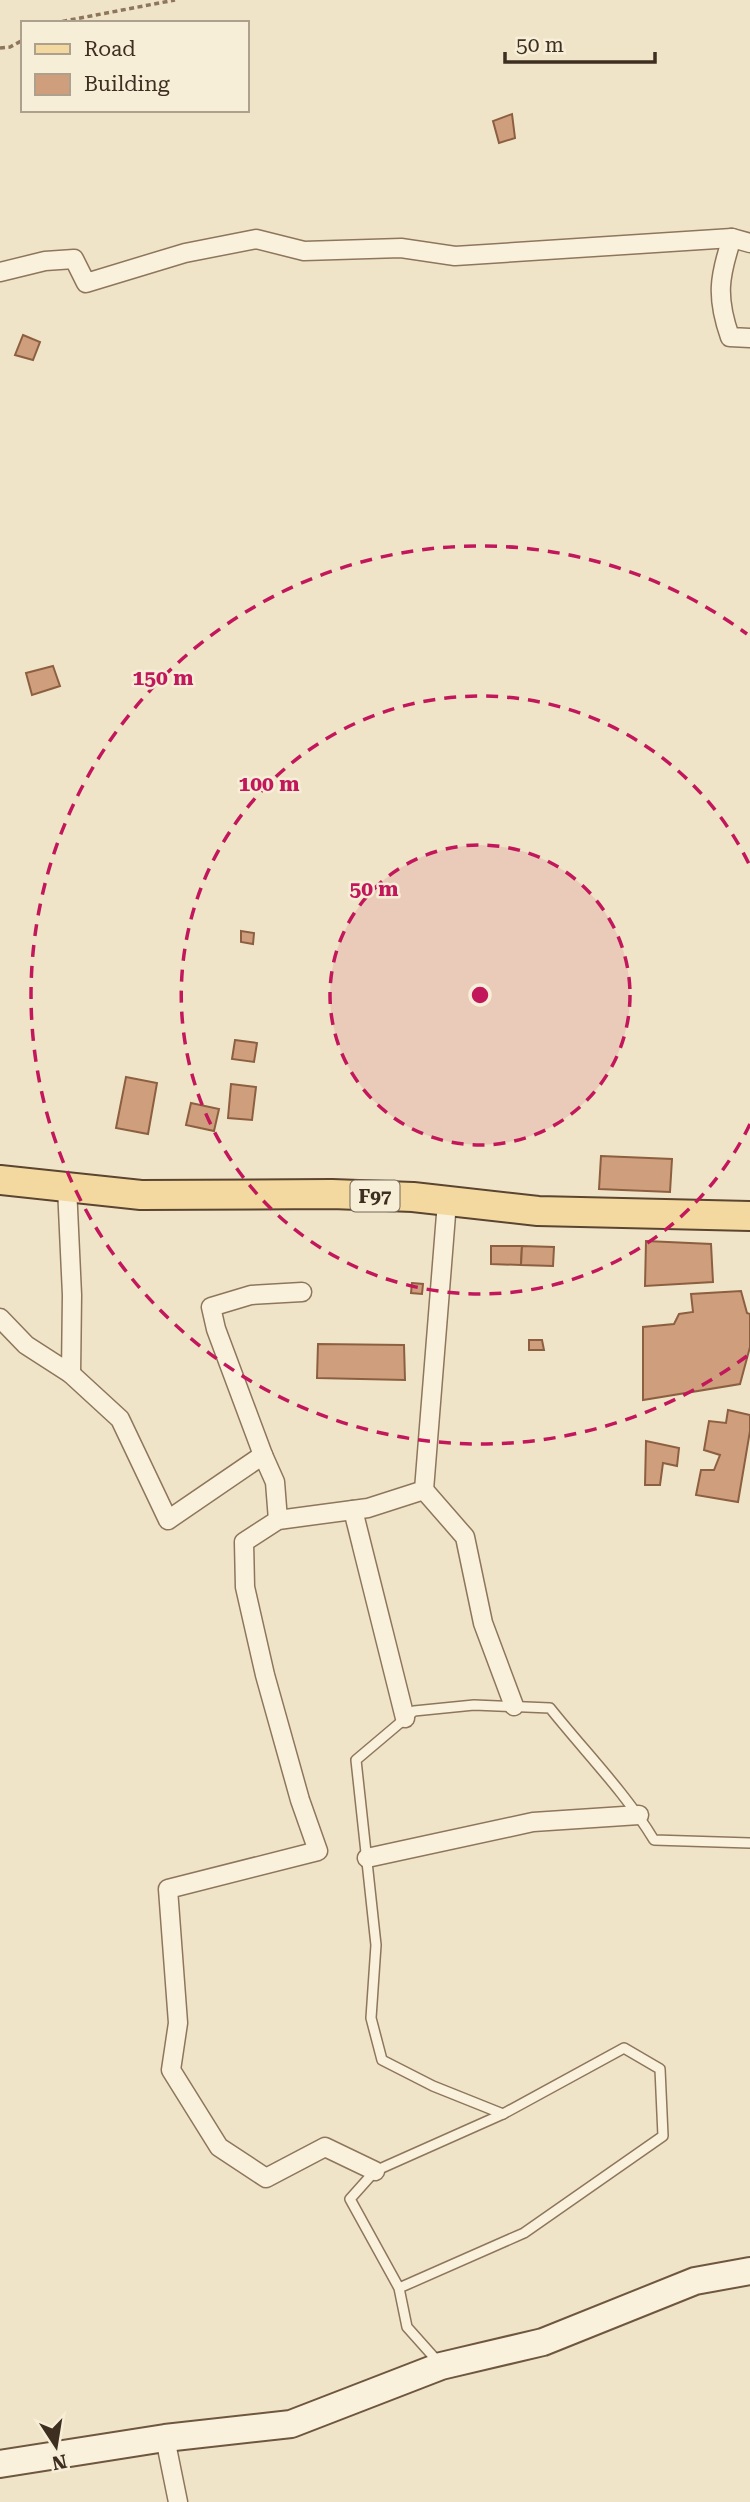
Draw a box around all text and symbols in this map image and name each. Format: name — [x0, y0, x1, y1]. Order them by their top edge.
legend — [21, 21, 248, 112]
scale bar — [505, 21, 656, 65]
text: 50 m — [516, 33, 564, 57]
text: Road — [84, 37, 136, 61]
text: Building — [84, 72, 170, 96]
text: 150 m — [133, 666, 193, 690]
text: 100 m — [239, 772, 299, 796]
text: 50 m — [349, 877, 399, 901]
centre of rings — [468, 983, 492, 1007]
road number: F97 — [350, 1180, 400, 1212]
north arrow — [21, 2411, 91, 2481]
text: N — [50, 2449, 69, 2475]

